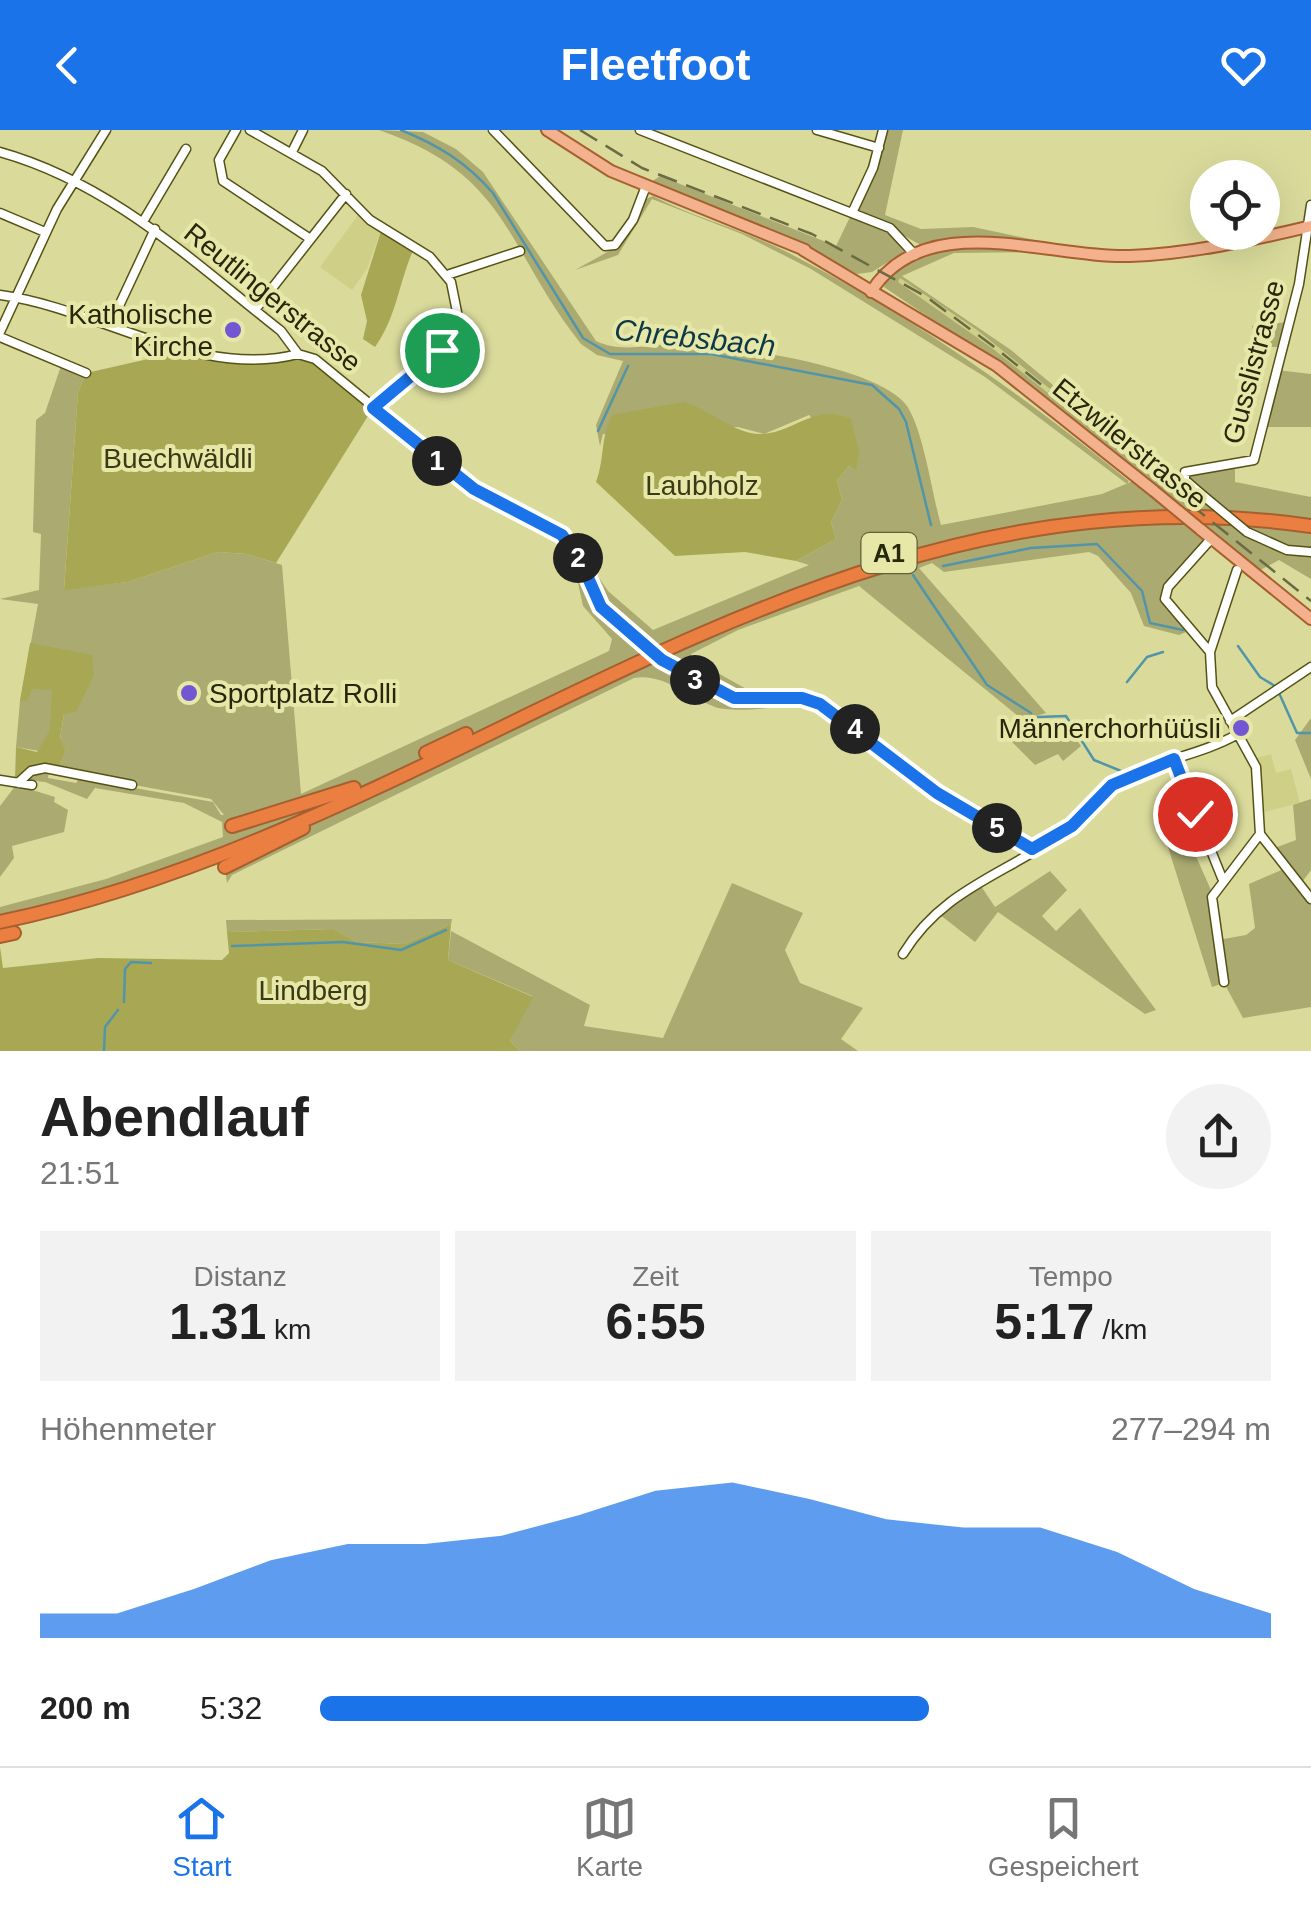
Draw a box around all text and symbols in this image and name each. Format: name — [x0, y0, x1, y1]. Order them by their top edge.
icon: back — [40, 38, 95, 93]
icon: heart — [1216, 38, 1271, 93]
text: Fleetfoot — [561, 39, 750, 90]
map controls — [1190, 160, 1280, 250]
button: locate — [1190, 160, 1280, 250]
street label: Reutlingerstrasse — [178, 217, 367, 378]
street label: Gusslistrasse — [1217, 277, 1290, 447]
place label: Katholische Kirche — [68, 299, 213, 362]
pin — [400, 308, 485, 393]
water label: Chrebsbach — [613, 313, 777, 362]
marker: Katholische Kirche — [222, 319, 244, 341]
icon: arrive — [415, 323, 470, 378]
street label: Etzwilerstrasse — [1047, 372, 1213, 515]
pin: 1 — [412, 436, 462, 486]
park label: Buechwäldli — [103, 443, 253, 474]
text: 1 — [429, 445, 445, 476]
park label: Laubholz — [645, 470, 759, 501]
pin: 2 — [553, 533, 603, 583]
road number: A1 — [862, 533, 916, 573]
text: 2 — [570, 542, 586, 573]
pin: 3 — [670, 655, 720, 705]
text: 3 — [687, 664, 703, 695]
place label: Sportplatz Rolli — [209, 678, 397, 709]
marker: Sportplatz Rolli — [178, 682, 200, 704]
pin: 4 — [830, 704, 880, 754]
text: 4 — [847, 713, 863, 744]
place label: Männerchorhüüsli — [998, 713, 1221, 744]
marker: Männerchorhüüsli — [1230, 717, 1252, 739]
pin — [1153, 772, 1238, 857]
icon: check — [1168, 787, 1223, 842]
pin: 5 — [972, 803, 1022, 853]
text: 5 — [989, 812, 1005, 843]
park label: Lindberg — [259, 975, 367, 1006]
button: share — [1166, 1084, 1271, 1189]
text: Abendlauf — [40, 1086, 309, 1148]
text: 21:51 — [40, 1155, 120, 1191]
text: Distanz — [193, 1261, 287, 1292]
text: Zeit — [632, 1261, 679, 1292]
text: Tempo — [1029, 1261, 1113, 1292]
text: 1.31 — [169, 1294, 266, 1350]
text: 6:55 — [605, 1294, 706, 1350]
text: 5:17 — [994, 1294, 1094, 1350]
text: km — [266, 1314, 311, 1345]
text: /km — [1094, 1314, 1147, 1345]
text: Höhenmeter — [40, 1411, 216, 1447]
text: 277–294 m — [1111, 1411, 1271, 1447]
text: 200 m — [40, 1690, 131, 1726]
text: 5:32 — [200, 1690, 262, 1726]
tab: Start — [172, 1791, 231, 1883]
tab: Karte — [576, 1791, 643, 1883]
tab: Gespeichert — [988, 1791, 1139, 1883]

